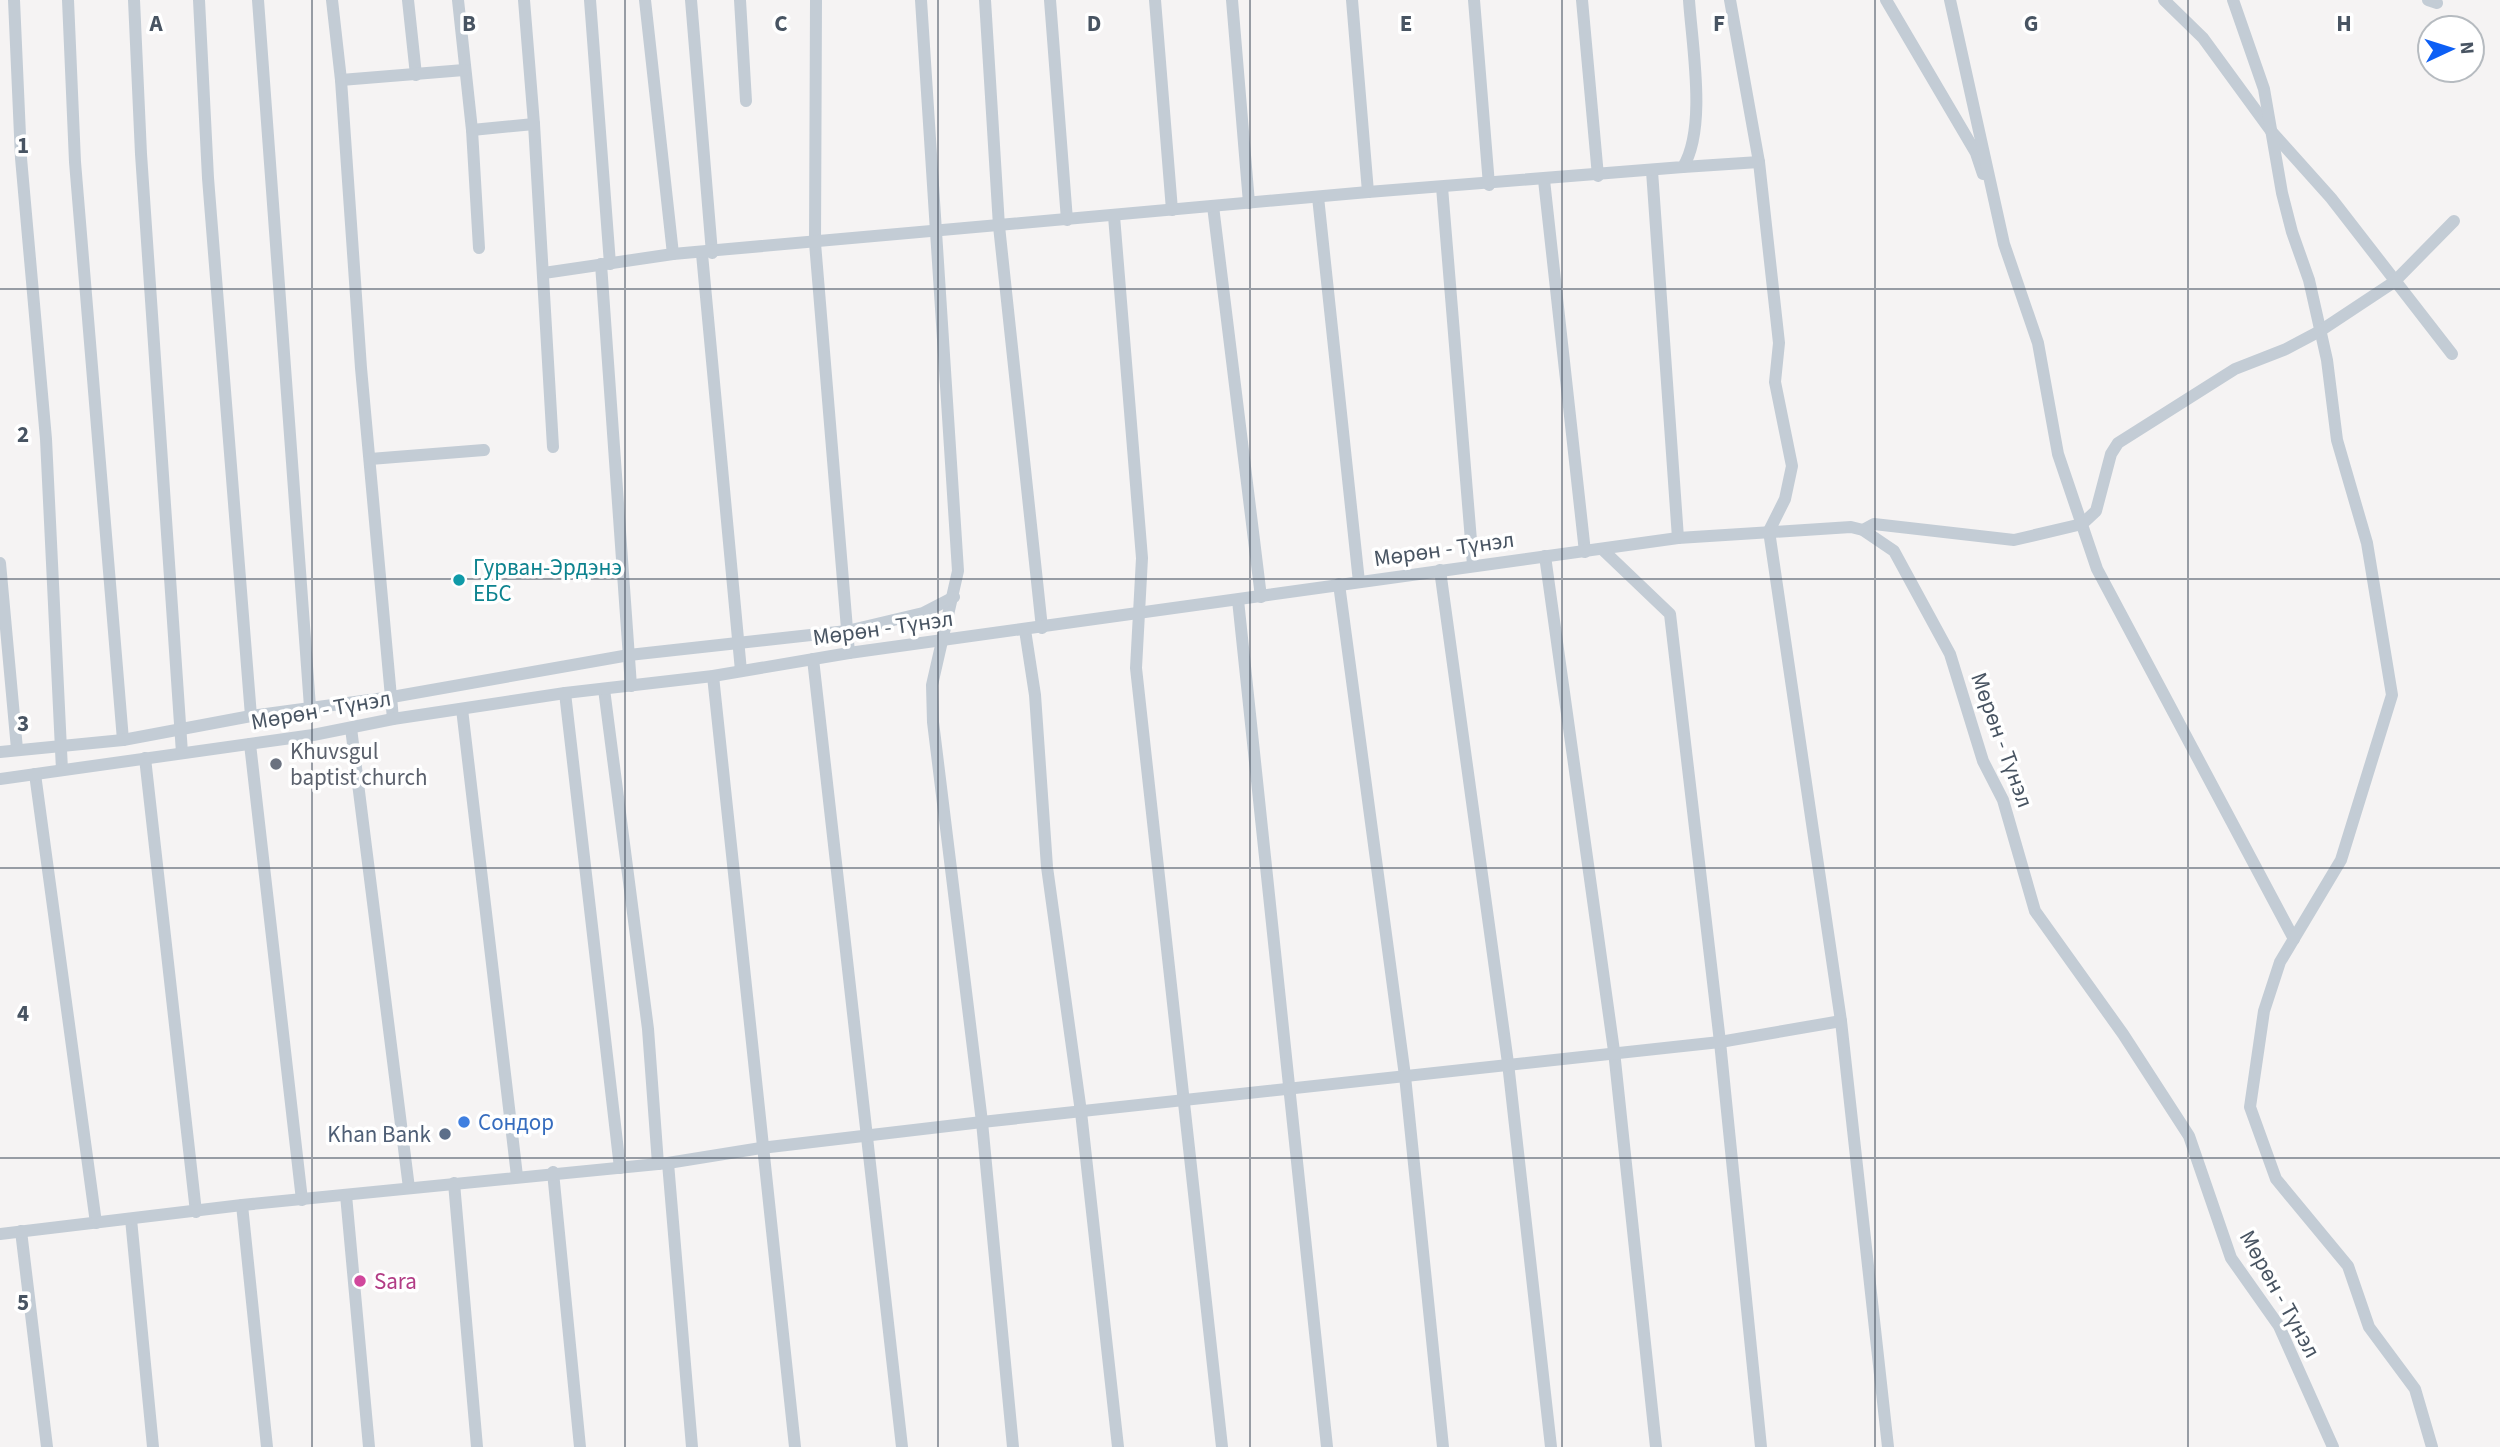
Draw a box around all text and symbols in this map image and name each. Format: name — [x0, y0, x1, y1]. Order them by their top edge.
text: A — [148, 7, 163, 40]
text: B — [462, 7, 476, 40]
text: C — [774, 7, 788, 40]
text: D — [1087, 7, 1101, 40]
text: E — [1400, 7, 1412, 40]
text: F — [1713, 7, 1725, 40]
text: G — [2024, 7, 2038, 40]
text: H — [2336, 7, 2352, 40]
north arrow — [2416, 14, 2486, 84]
text: N — [2453, 41, 2480, 55]
text: 1 — [17, 129, 29, 162]
text: 2 — [17, 418, 29, 451]
street label: Мөрөн - Түнэл — [1372, 523, 1516, 575]
place label: Гурван-Эрдэнэ ЕБС — [473, 551, 622, 610]
marker: Гурван-Эрдэнэ ЕБС — [451, 572, 467, 588]
street label: Мөрөн - Түнэл — [811, 602, 955, 654]
street label: Мөрөн - Түнэл — [1962, 668, 2042, 812]
street label: Мөрөн - Түнэл — [248, 681, 394, 739]
text: 3 — [17, 707, 29, 740]
place label: Khuvsgul baptist church — [290, 735, 428, 794]
marker: Khuvsgul baptist church — [268, 756, 284, 772]
text: 4 — [17, 997, 29, 1030]
place label: Сондор — [478, 1106, 554, 1139]
marker: Сондор — [456, 1114, 472, 1130]
place label: Khan Bank — [327, 1118, 432, 1151]
marker: Khan Bank — [437, 1126, 453, 1142]
street label: Мөрөн - Түнэл — [2231, 1224, 2329, 1364]
place label: Sara — [374, 1265, 417, 1298]
marker: Sara — [352, 1273, 368, 1289]
text: 5 — [17, 1286, 29, 1319]

